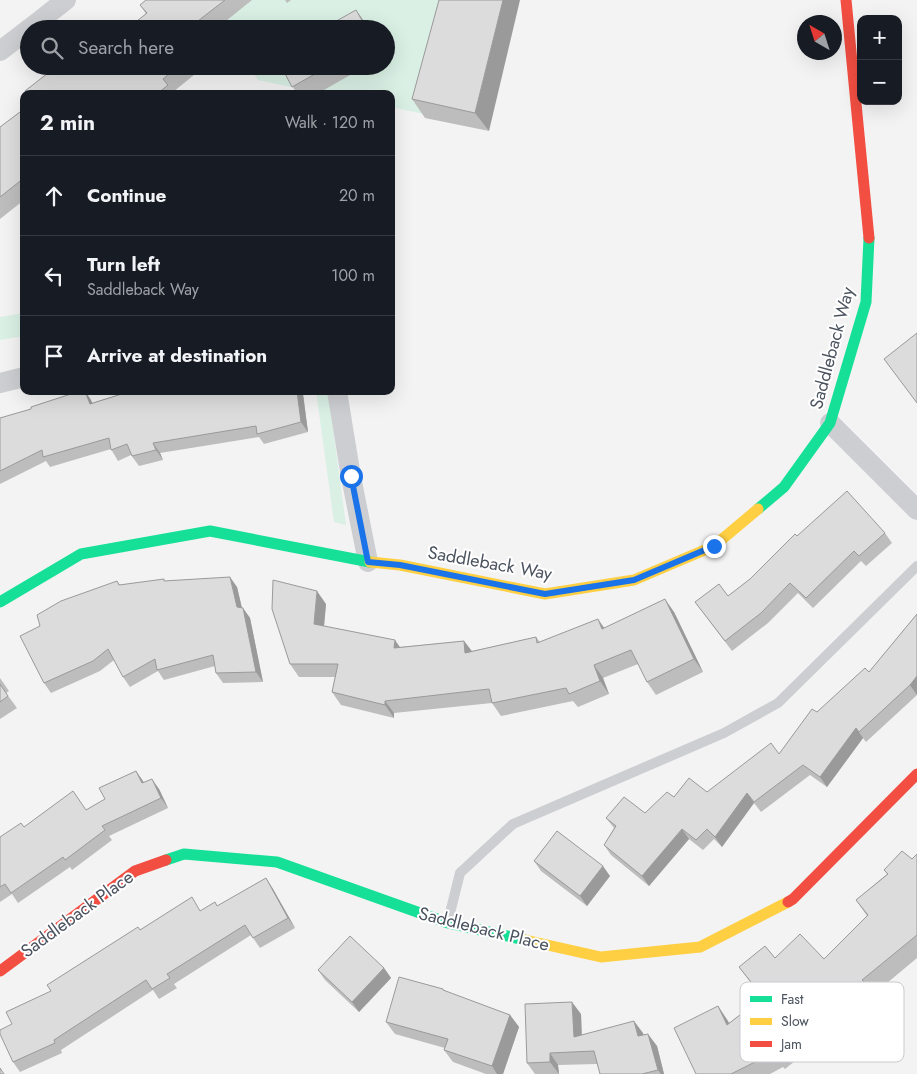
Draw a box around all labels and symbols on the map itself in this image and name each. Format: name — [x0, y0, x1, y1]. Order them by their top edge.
north arrow — [797, 15, 842, 60]
street label: Saddleback Way — [803, 284, 861, 412]
route start — [340, 465, 363, 488]
route end — [703, 535, 726, 558]
street label: Saddleback Way — [426, 539, 554, 587]
street label: Saddleback Place — [15, 864, 139, 964]
street label: Saddleback Place — [416, 900, 552, 958]
legend — [740, 982, 904, 1062]
text: Fast — [781, 989, 804, 1009]
text: Slow — [781, 1011, 809, 1031]
text: Jam — [779, 1034, 802, 1054]

